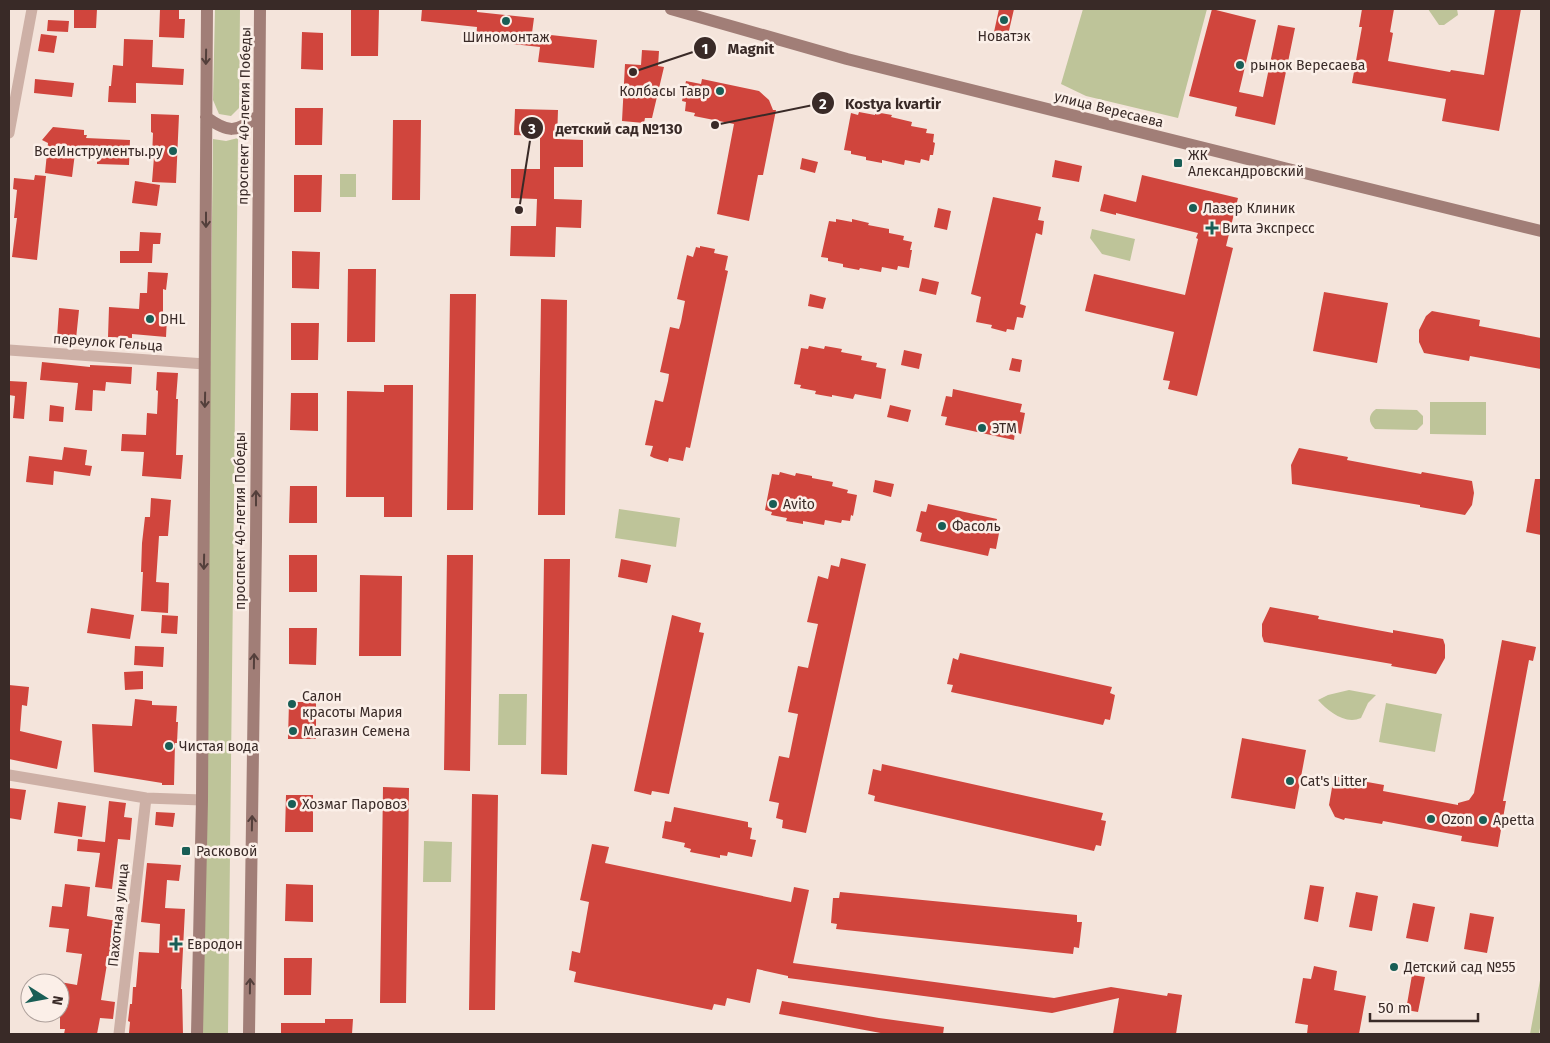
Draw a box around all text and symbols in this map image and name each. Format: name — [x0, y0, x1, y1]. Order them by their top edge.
marker: Новатэк — [998, 14, 1010, 26]
marker: Шиномонтаж — [500, 15, 512, 27]
street label: проспект 40-летия Победы — [234, 27, 255, 205]
place label: Новатэк — [977, 28, 1031, 45]
place label: Шиномонтаж — [462, 29, 550, 46]
callout: Magnit — [693, 33, 785, 63]
text: 1 — [702, 40, 708, 58]
text: Magnit — [728, 40, 775, 58]
one-way arrow — [202, 49, 211, 65]
place label: рынок Вересаева — [1250, 57, 1365, 74]
marker: рынок Вересаева — [1234, 59, 1246, 71]
place label: Колбасы Тавр — [619, 83, 710, 100]
marker: Колбасы Тавр — [714, 85, 726, 97]
callout: Kostya kvartir — [810, 88, 951, 118]
street label: улица Вересаева — [1052, 88, 1165, 131]
text: 2 — [819, 95, 827, 113]
text: Kostya kvartir — [845, 95, 942, 113]
callout: детский сад №130 — [520, 113, 692, 143]
text: 3 — [527, 120, 536, 138]
text: детский сад №130 — [555, 120, 683, 138]
place label: ВсеИнструменты.ру — [34, 143, 163, 160]
marker: ВсеИнструменты.ру — [167, 145, 179, 157]
place label: ЖК Александровский — [1188, 147, 1304, 180]
marker: ЖК Александровский — [1172, 157, 1184, 169]
place label: Лазер Клиник — [1203, 200, 1296, 217]
marker: Лазер Клиник — [1187, 202, 1199, 214]
one-way arrow — [201, 212, 211, 228]
place label: Вита Экспресс — [1222, 220, 1315, 237]
marker: Вита Экспресс — [1206, 222, 1218, 234]
place label: DHL — [160, 311, 186, 328]
marker: DHL — [144, 313, 156, 325]
street label: переулок Гельца — [52, 330, 163, 355]
one-way arrow — [200, 392, 210, 408]
place label: ЭТМ — [992, 420, 1017, 437]
marker: ЭТМ — [976, 422, 988, 434]
street label: проспект 40-летия Победы — [232, 432, 249, 610]
one-way arrow — [251, 490, 261, 506]
place label: Avito — [783, 496, 815, 513]
marker: Avito — [767, 498, 779, 510]
place label: Фасоль — [952, 518, 1001, 535]
marker: Фасоль — [936, 520, 948, 532]
one-way arrow — [199, 554, 209, 570]
one-way arrow — [249, 653, 259, 669]
place label: Салон красоты Мария — [302, 688, 403, 721]
marker: Салон красоты Мария — [286, 698, 298, 710]
place label: Магазин Семена — [303, 723, 410, 740]
marker: Магазин Семена — [287, 725, 299, 737]
place label: Чистая вода — [179, 738, 259, 755]
marker: Чистая вода — [163, 740, 175, 752]
place label: Cat's Litter — [1300, 773, 1368, 790]
marker: Cat's Litter — [1284, 775, 1296, 787]
place label: Хозмаг Паровоз — [302, 796, 407, 813]
marker: Хозмаг Паровоз — [286, 798, 298, 810]
place label: Ozon — [1441, 811, 1473, 828]
place label: Apetta — [1493, 812, 1535, 829]
marker: Ozon — [1425, 813, 1437, 825]
marker: Apetta — [1477, 814, 1489, 826]
one-way arrow — [247, 815, 257, 832]
place label: Расковой — [196, 843, 257, 860]
marker: Расковой — [180, 845, 192, 857]
street label: Пахотная улица — [105, 862, 132, 968]
place label: Евродон — [187, 936, 243, 953]
marker: Евродон — [169, 937, 183, 951]
place label: Детский сад №55 — [1403, 959, 1516, 976]
marker: Детский сад №55 — [1388, 961, 1400, 973]
north arrow — [20, 973, 70, 1023]
one-way arrow — [245, 978, 255, 994]
scale bar — [1370, 990, 1478, 1022]
text: N — [48, 994, 67, 1007]
text: 50 m — [1378, 999, 1411, 1017]

